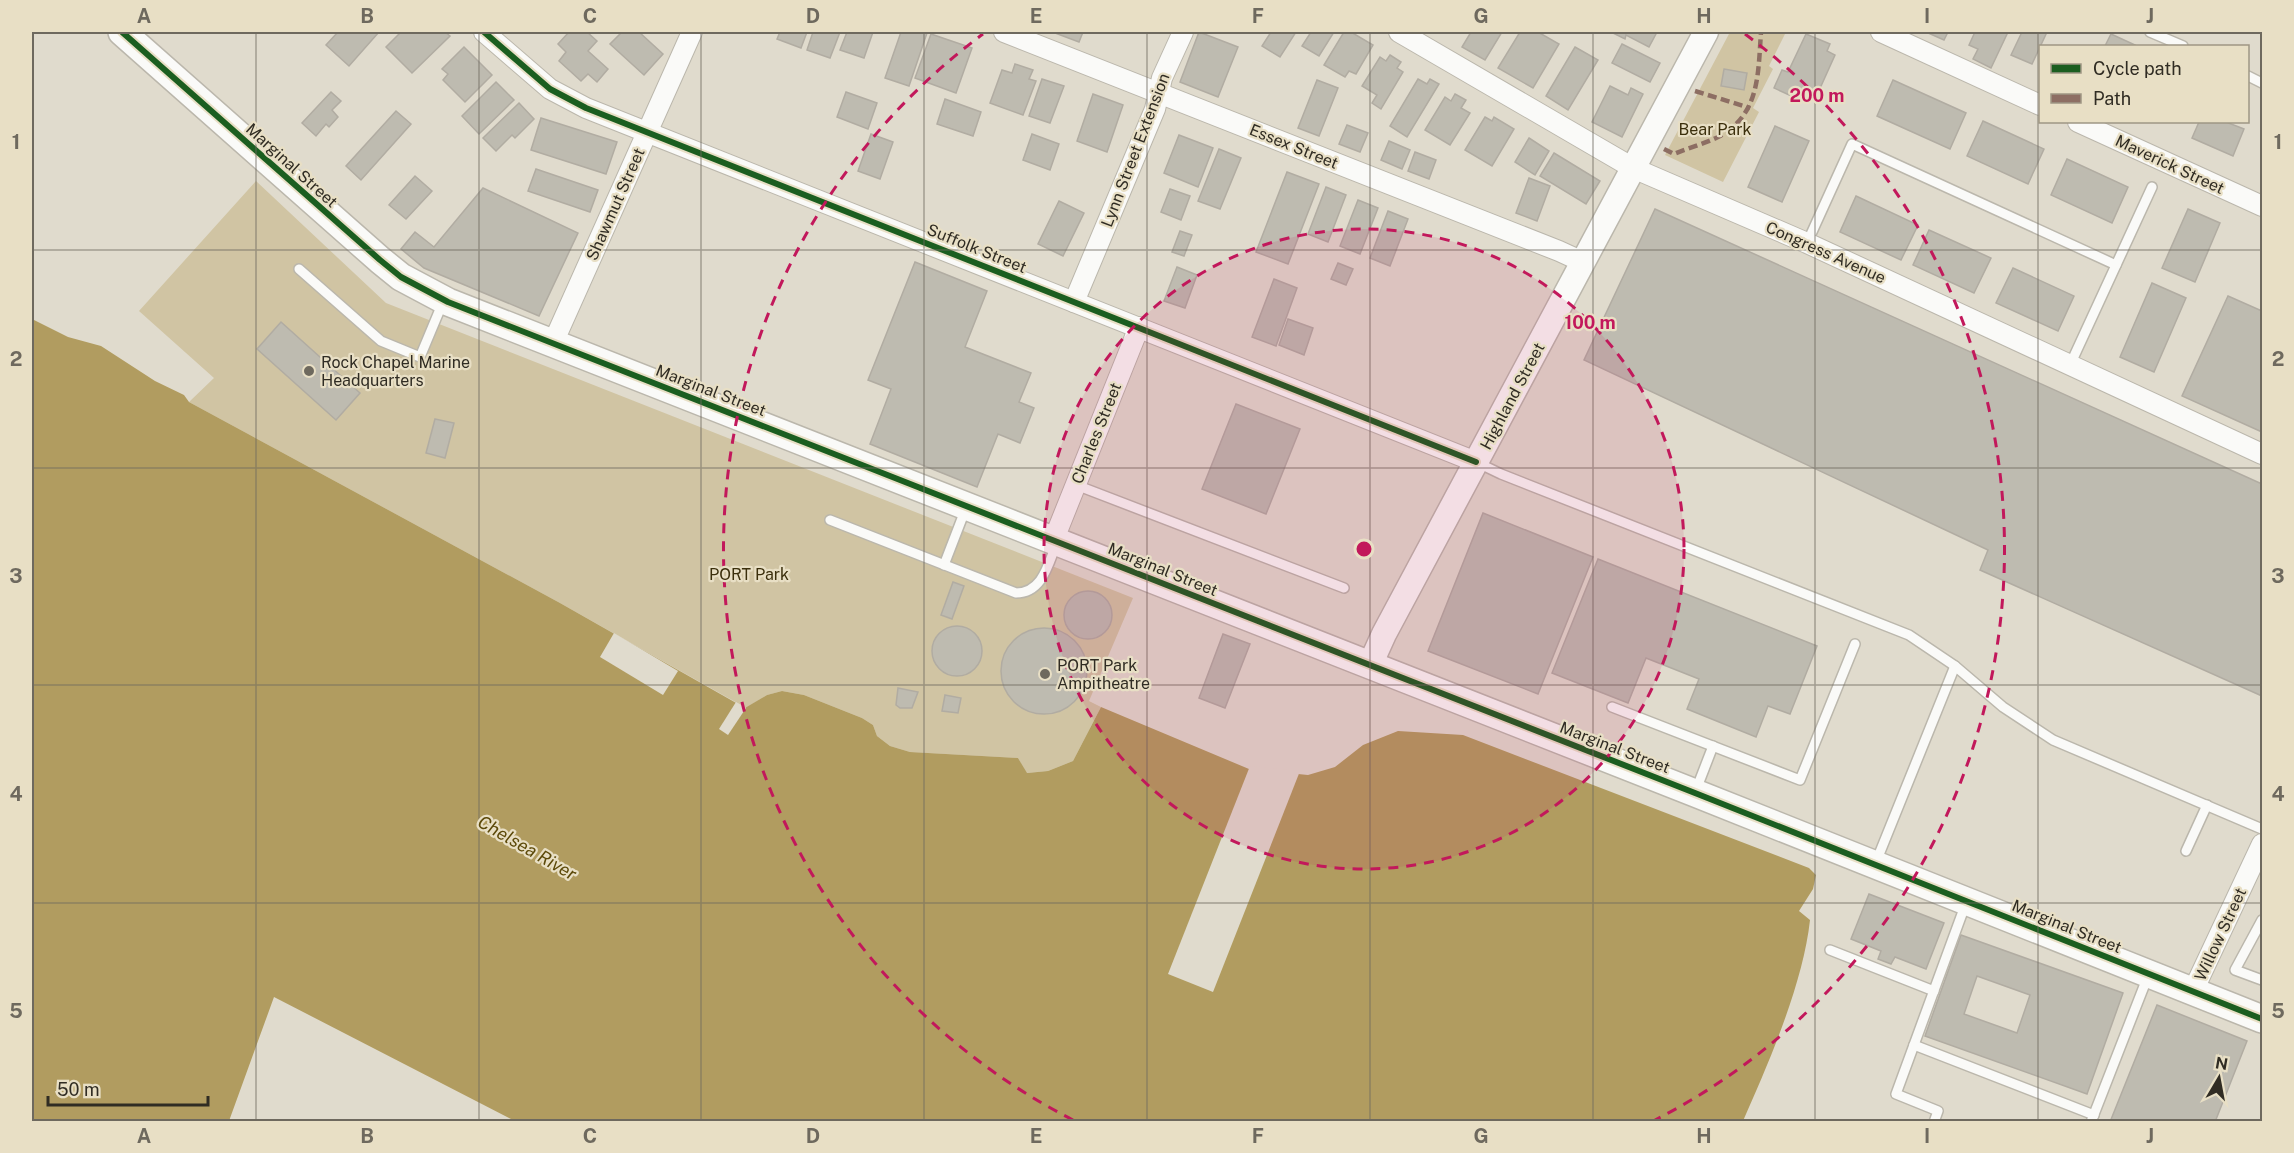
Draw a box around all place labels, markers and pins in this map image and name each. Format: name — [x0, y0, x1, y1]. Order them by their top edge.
place label: Rock Chapel Marine Headquarters — [321, 353, 470, 390]
marker: Rock Chapel Marine Headquarters — [302, 364, 316, 378]
centre of rings — [1354, 539, 1374, 559]
place label: PORT Park Ampitheatre — [1057, 656, 1150, 693]
marker: PORT Park Ampitheatre — [1038, 667, 1052, 681]

